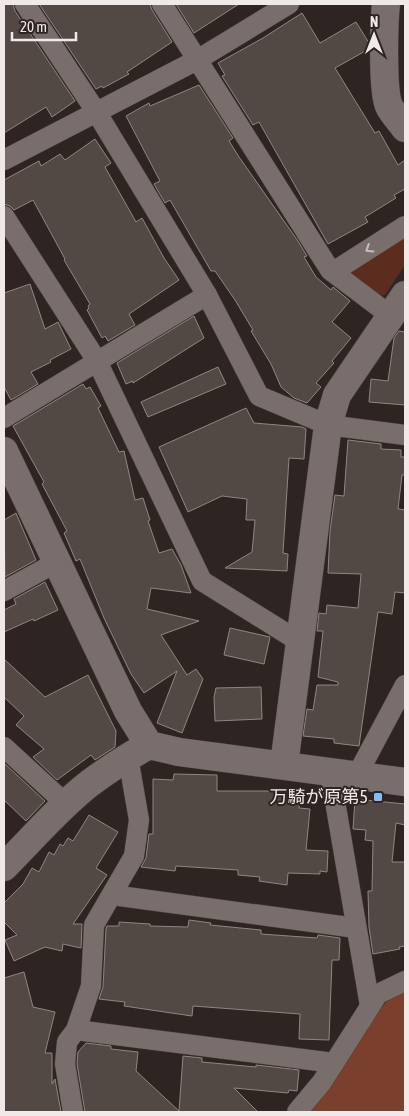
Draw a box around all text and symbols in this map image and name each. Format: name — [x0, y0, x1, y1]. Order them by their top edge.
scale bar — [12, 10, 76, 42]
north arrow — [349, 10, 399, 60]
text: N — [370, 14, 378, 30]
text: 20 m — [20, 18, 47, 35]
one-way arrow — [366, 243, 375, 252]
place label: 万騎が原第5 — [270, 786, 368, 807]
marker: 万騎が原第5 — [372, 791, 384, 803]

